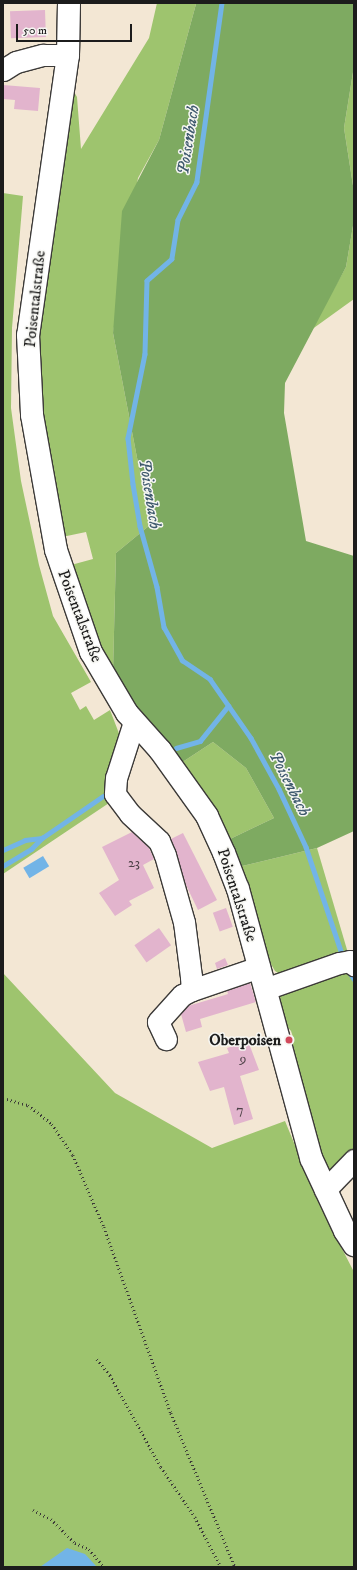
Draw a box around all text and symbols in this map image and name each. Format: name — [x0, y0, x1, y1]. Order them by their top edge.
scale bar — [18, 16, 134, 42]
text: 50 m — [23, 23, 47, 38]
water label: Poisenbach — [173, 104, 205, 176]
street label: Poisentalstraße — [20, 250, 50, 348]
water label: Poisenbach — [133, 458, 165, 530]
street label: Poisentalstraße — [54, 567, 106, 665]
water label: Poisenbach — [264, 748, 314, 820]
street label: Poisentalstraße — [213, 846, 261, 944]
house number: 23 — [128, 855, 140, 871]
place label: Oberpoisen — [209, 1030, 281, 1050]
marker: Oberpoisen — [284, 1035, 294, 1045]
house number: 9 — [240, 1051, 246, 1067]
house number: 7 — [236, 1102, 244, 1118]

